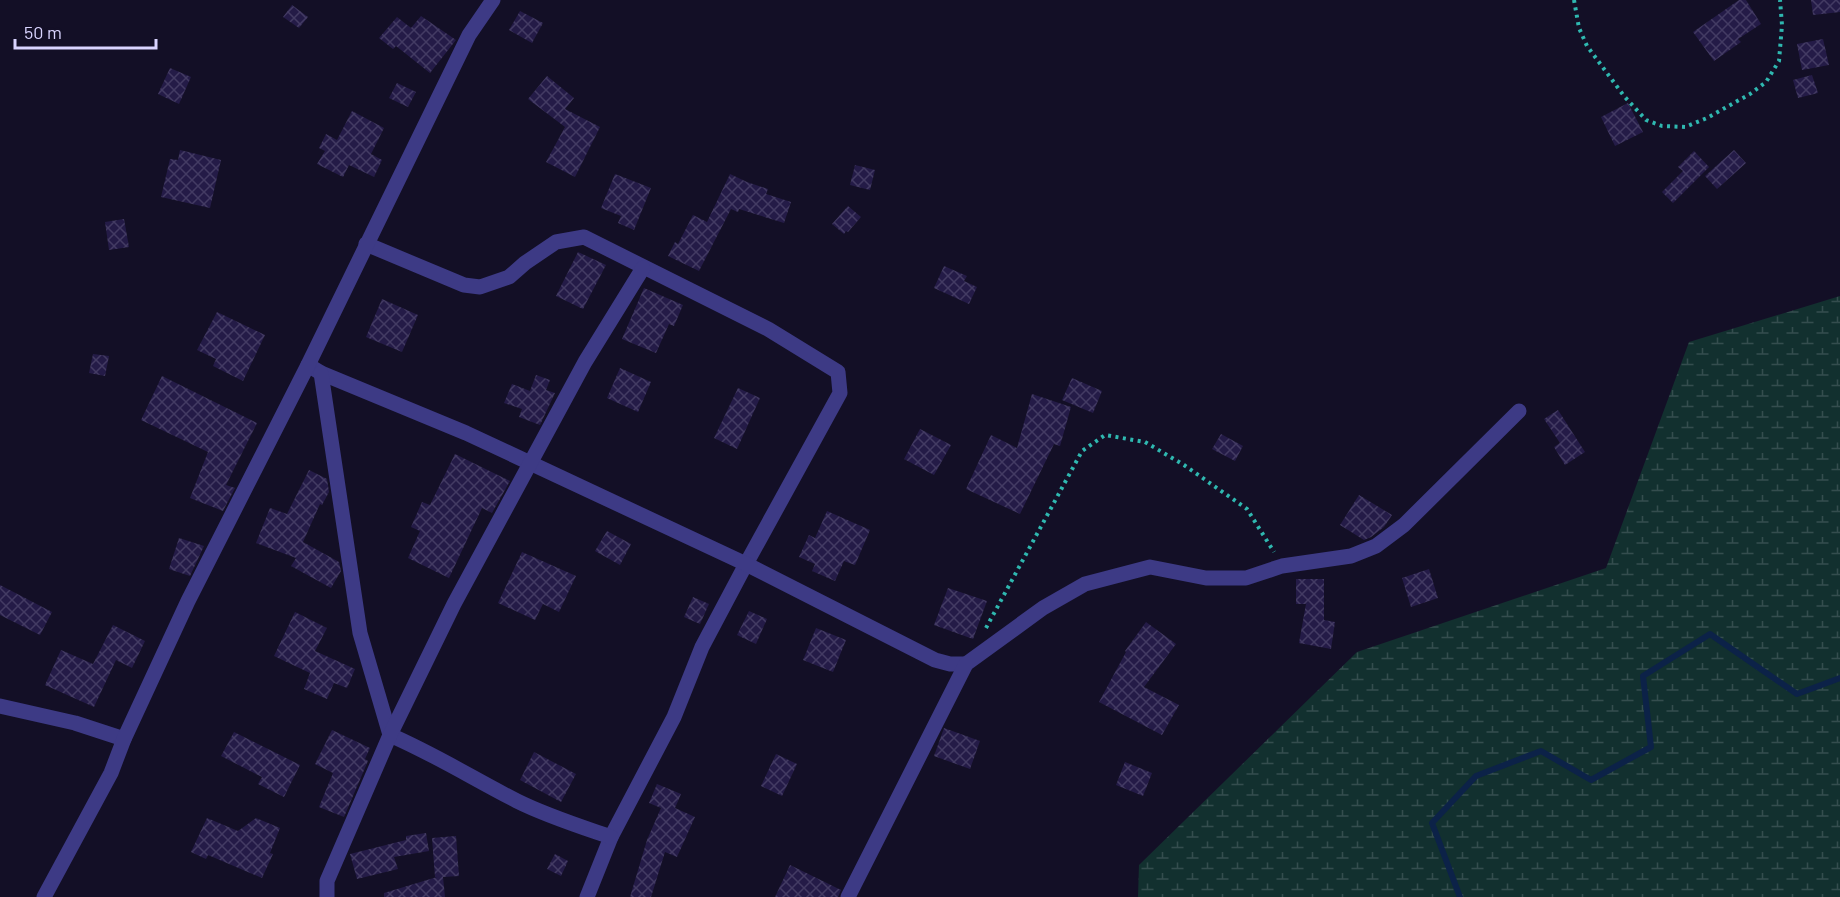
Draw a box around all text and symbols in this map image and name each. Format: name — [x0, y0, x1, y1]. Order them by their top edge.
scale bar — [15, 12, 156, 50]
text: 50 m — [24, 21, 62, 43]

